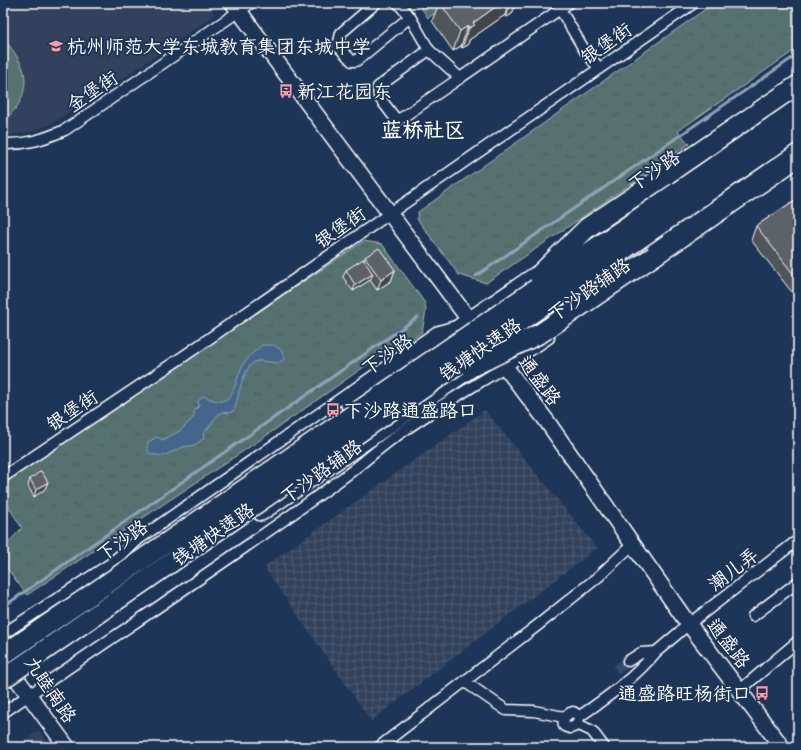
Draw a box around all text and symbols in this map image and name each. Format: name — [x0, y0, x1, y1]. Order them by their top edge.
street label: 银堡街 — [576, 18, 637, 70]
place label: 杭州师范大学东城教育集团东城中学 — [67, 35, 371, 59]
school or university icon: 杭州师范大学东城教育集团东城中学 — [48, 38, 64, 54]
street label: 金堡街 — [62, 66, 123, 118]
place label: 新江花园东 — [297, 80, 392, 104]
bus stop icon: 新江花园东 — [278, 83, 294, 99]
district label: 蓝桥社区 — [381, 117, 465, 143]
street label: 下沙路 — [624, 145, 685, 197]
street label: 银堡街 — [310, 202, 371, 254]
street label: 下沙路辅路 — [544, 253, 635, 327]
street label: 钱塘快速路 — [435, 313, 526, 387]
street label: 下沙路 — [357, 329, 418, 381]
street label: 通盛路 — [512, 351, 566, 411]
street label: 银堡街 — [42, 385, 103, 437]
place label: 下沙路通盛路口 — [344, 399, 477, 423]
bus stop icon: 下沙路通盛路口 — [325, 402, 341, 418]
street label: 下沙路辅路 — [276, 434, 367, 509]
street label: 钱塘快速路 — [168, 498, 259, 572]
street label: 下沙路 — [92, 515, 153, 567]
street label: 潮儿弄 — [704, 543, 764, 597]
street label: 通盛路 — [701, 614, 755, 673]
street label: 九睦南路 — [19, 651, 81, 728]
place label: 通盛路旺杨街口 — [618, 682, 751, 706]
bus stop icon: 通盛路旺杨街口 — [754, 685, 770, 701]

